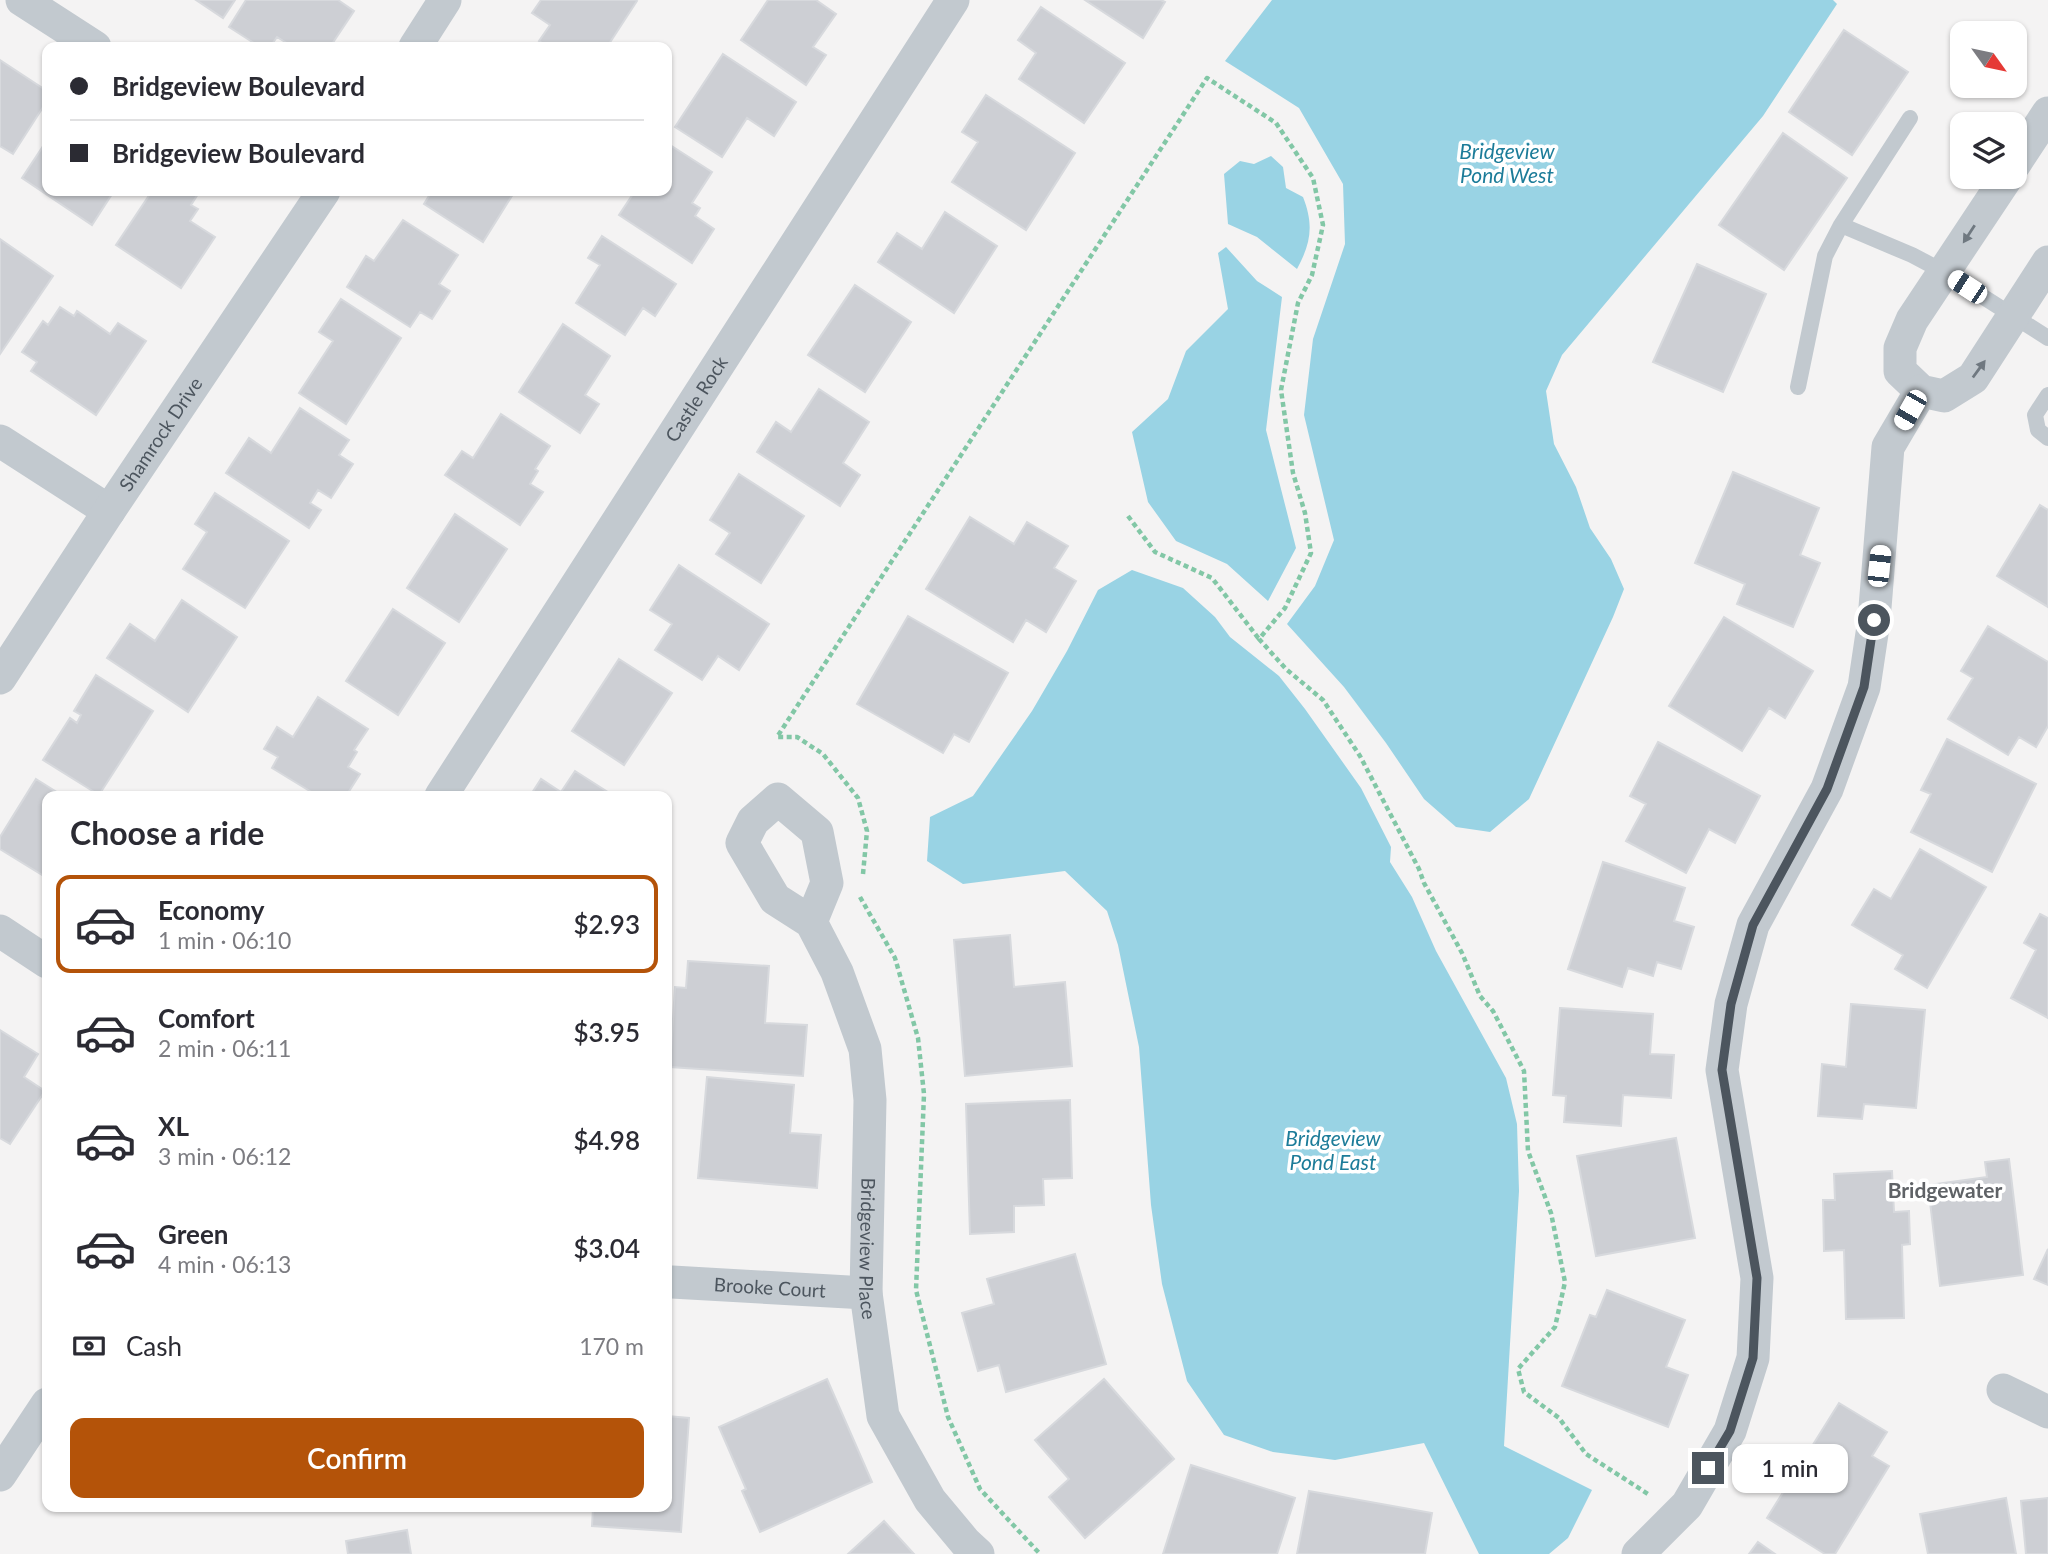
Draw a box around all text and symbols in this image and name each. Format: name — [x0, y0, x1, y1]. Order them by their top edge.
north arrow — [1950, 21, 2026, 98]
map controls — [1950, 21, 2027, 189]
text: Bridgeview Boulevard — [112, 70, 365, 102]
button: layers — [1950, 112, 2027, 189]
text: Bridgeview Boulevard — [112, 137, 365, 169]
water label: Bridgeview Pond West — [1459, 138, 1556, 187]
one-way arrow — [1962, 225, 1976, 243]
car — [1944, 267, 1991, 307]
street label: Castle Rock — [660, 351, 732, 446]
one-way arrow — [1972, 360, 1986, 378]
street label: Shamrock Drive — [114, 373, 207, 495]
car — [1891, 387, 1930, 433]
car — [1867, 544, 1892, 588]
route start — [1858, 604, 1890, 636]
text: Choose a ride — [70, 813, 264, 852]
icon: car — [74, 893, 137, 956]
text: Economy — [158, 894, 264, 926]
text: $2.93 — [574, 908, 640, 940]
text: 1 min · 06:10 — [158, 926, 291, 954]
icon: car — [74, 1001, 137, 1064]
text: Comfort — [158, 1002, 255, 1034]
text: $3.95 — [574, 1016, 640, 1048]
text: 2 min · 06:11 — [158, 1034, 291, 1062]
icon: car — [74, 1109, 137, 1172]
text: XL — [158, 1110, 189, 1142]
text: $4.98 — [574, 1124, 640, 1156]
water label: Bridgeview Pond East — [1285, 1125, 1382, 1174]
text: 3 min · 06:12 — [158, 1142, 291, 1170]
district label: Bridgewater — [1888, 1177, 2003, 1202]
street label: Bridgeview Place — [855, 1178, 882, 1321]
icon: car — [74, 1217, 137, 1280]
text: Green — [158, 1218, 228, 1250]
text: $3.04 — [574, 1232, 640, 1264]
text: 4 min · 06:13 — [158, 1250, 291, 1278]
street label: Brooke Court — [713, 1272, 827, 1302]
icon: cash — [70, 1327, 108, 1365]
text: Cash — [126, 1330, 182, 1362]
text: 170 m — [579, 1332, 644, 1360]
button: Confirm — [70, 1418, 644, 1498]
callout: 1 min — [1732, 1444, 1848, 1492]
route end — [1692, 1452, 1724, 1484]
text: 1 min — [1762, 1454, 1818, 1482]

